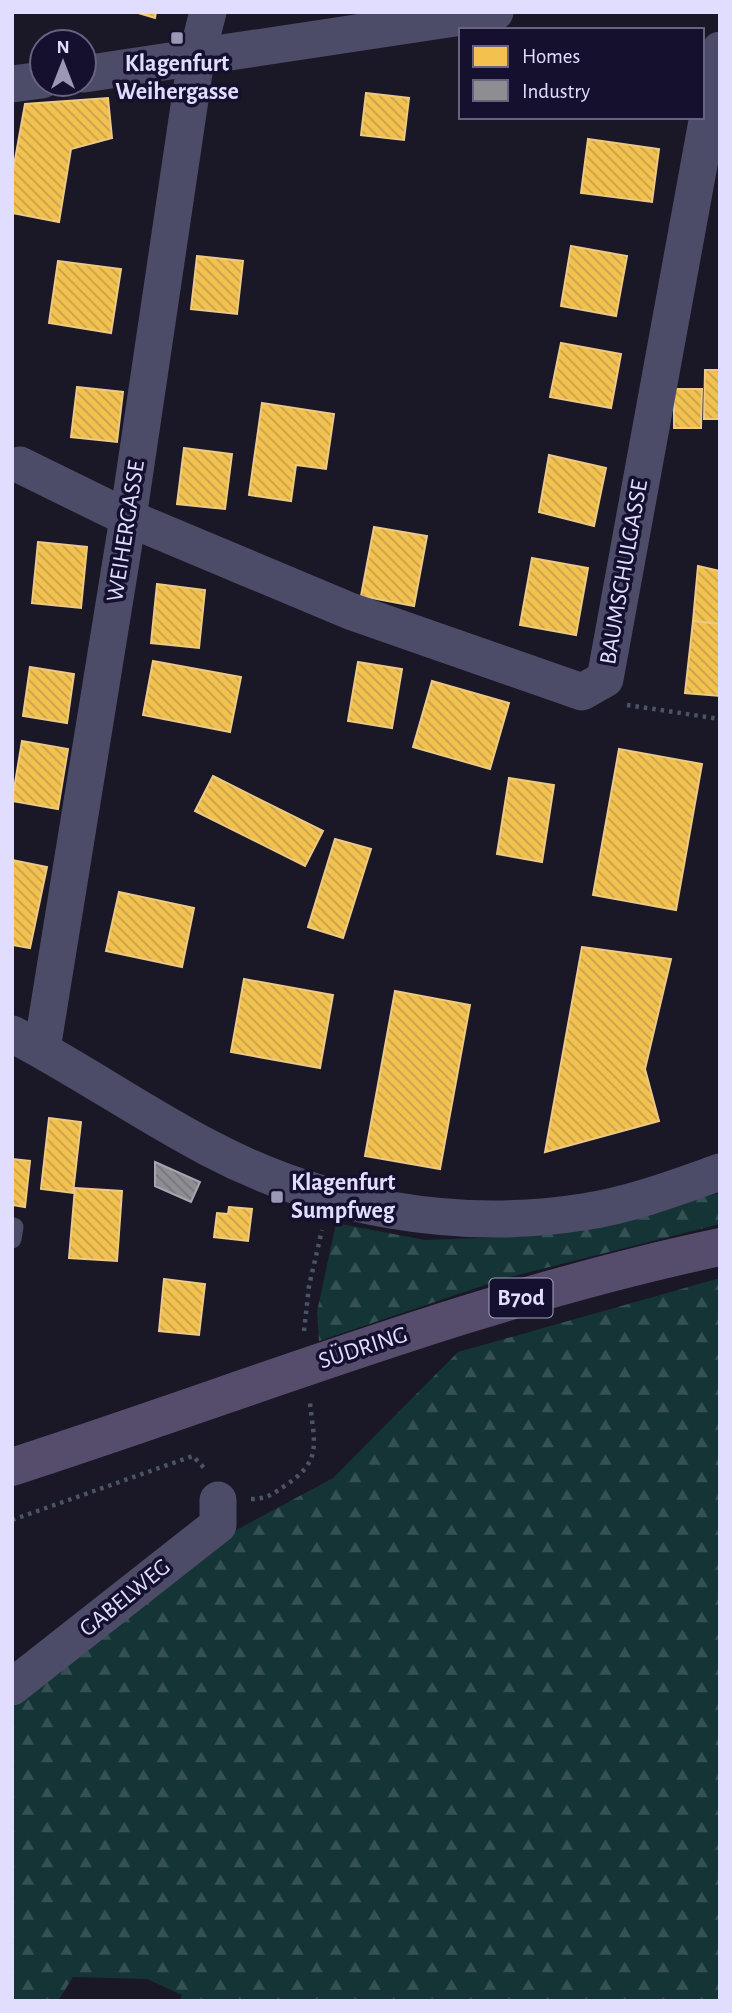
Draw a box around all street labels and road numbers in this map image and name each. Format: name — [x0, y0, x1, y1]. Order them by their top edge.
street label: WEIHERGASSE — [103, 458, 149, 604]
street label: BAUMSCHULGASSE — [596, 477, 652, 666]
road number: B70d — [490, 1278, 552, 1317]
street label: SÜDRING — [315, 1321, 410, 1374]
street label: GABELWEG — [75, 1555, 175, 1641]

